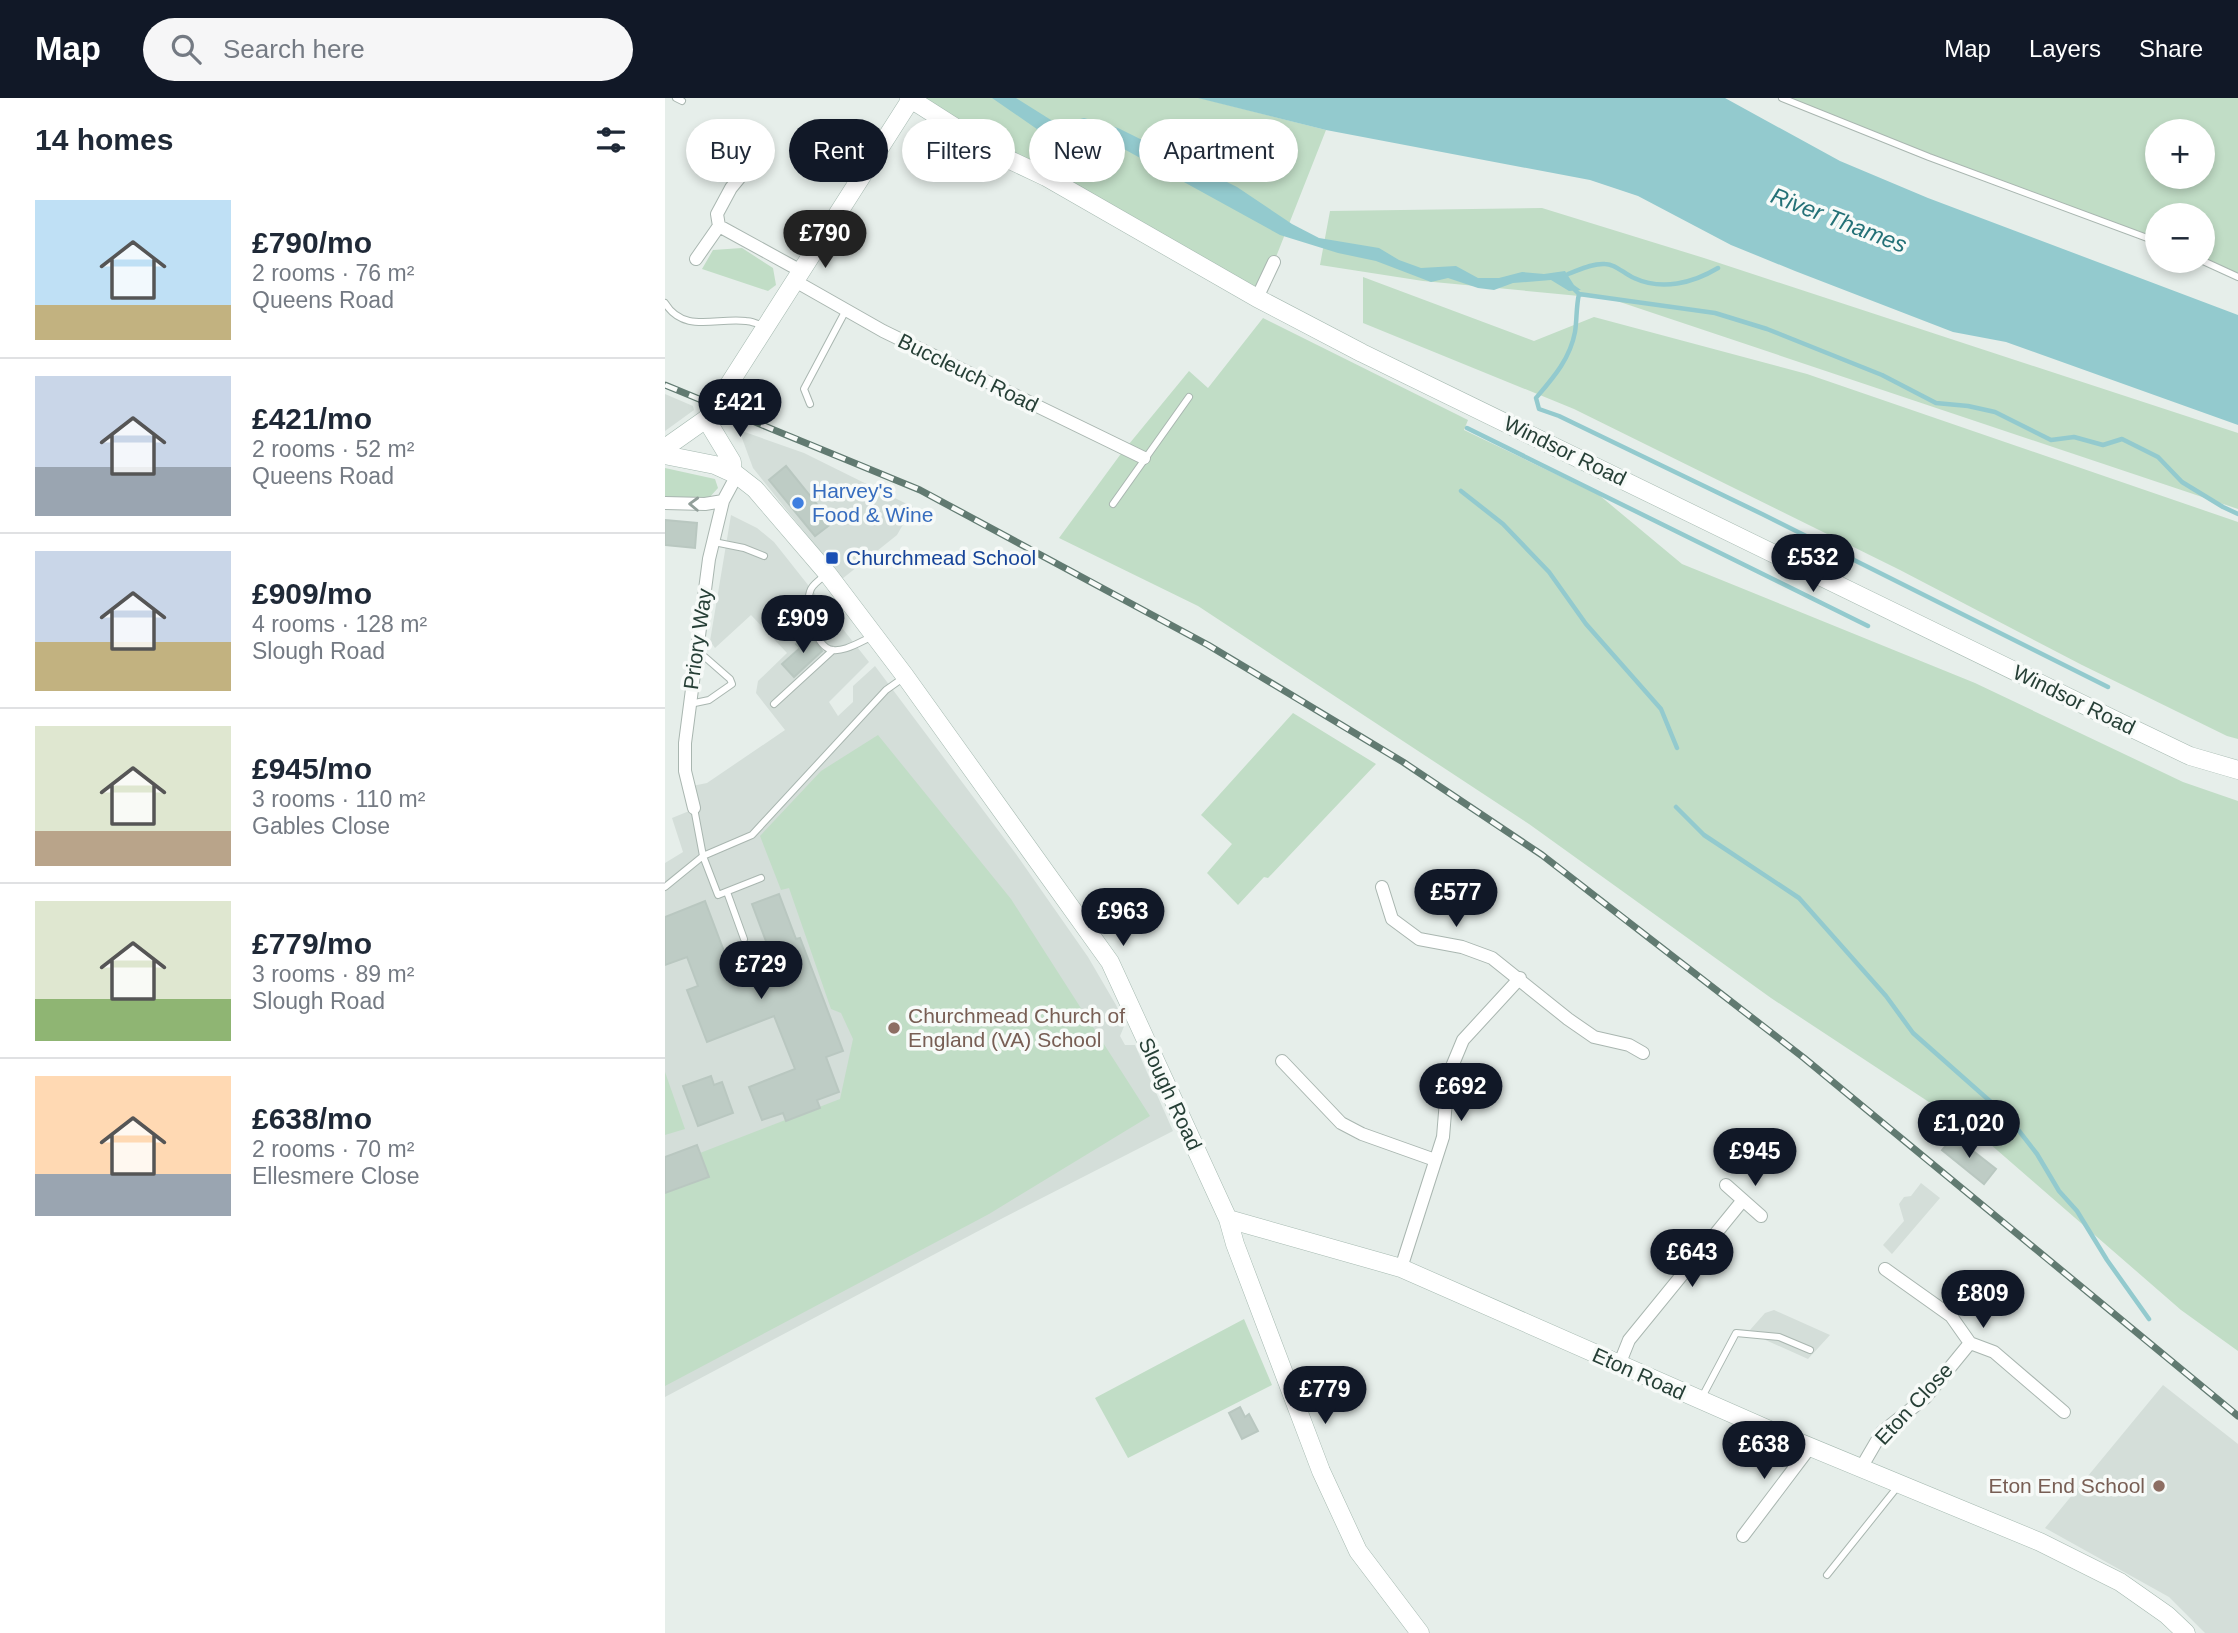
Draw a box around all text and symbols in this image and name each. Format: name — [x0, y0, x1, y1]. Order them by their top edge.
search box — [143, 18, 633, 81]
text: Map — [35, 30, 101, 67]
icon: search — [167, 30, 205, 68]
text: Search here — [223, 34, 365, 64]
text: Map — [1944, 35, 1991, 62]
text: Layers — [2029, 35, 2101, 62]
text: Share — [2139, 35, 2203, 62]
chip: Buy — [686, 119, 775, 182]
chip: Rent — [789, 119, 888, 182]
chip: Filters — [902, 119, 1015, 182]
chip: New — [1029, 119, 1125, 182]
chip: Apartment — [1139, 119, 1298, 182]
map controls — [2145, 119, 2215, 273]
button: + — [2145, 119, 2215, 189]
icon: filters — [592, 121, 630, 159]
text: 14 homes — [35, 123, 173, 156]
water label: River Thames — [1768, 182, 1911, 258]
button: − — [2145, 203, 2215, 273]
pin: £790 — [784, 211, 866, 270]
text: £790 — [799, 220, 851, 246]
text: £790/mo — [252, 226, 372, 259]
icon: home — [91, 228, 175, 312]
text: 2 rooms · 76 m² — [252, 260, 414, 286]
text: Queens Road — [252, 287, 394, 313]
street label: Buccleuch Road — [894, 329, 1042, 416]
pin: £421 — [699, 380, 781, 439]
text: £421 — [714, 389, 766, 415]
text: £421/mo — [252, 402, 372, 435]
icon: home — [91, 404, 175, 488]
street label: Windsor Road — [1500, 411, 1630, 490]
text: 2 rooms · 52 m² — [252, 436, 414, 462]
text: Queens Road — [252, 463, 394, 489]
place label: Harvey's Food & Wine — [812, 479, 933, 526]
marker: Harvey's Food & Wine — [790, 495, 806, 511]
one-way arrow — [689, 496, 700, 511]
pin: £532 — [1772, 534, 1854, 594]
text: £532 — [1787, 544, 1839, 570]
place label: Churchmead School — [846, 546, 1036, 569]
marker: Churchmead School — [824, 550, 840, 566]
text: £909/mo — [252, 577, 372, 610]
icon: home — [91, 579, 175, 663]
street label: Priory Way — [679, 586, 716, 691]
pin: £909 — [762, 596, 844, 655]
text: £909 — [777, 605, 829, 631]
text: 4 rooms · 128 m² — [252, 611, 427, 637]
text: Slough Road — [252, 638, 385, 664]
street label: Windsor Road — [2009, 660, 2139, 739]
text: £945/mo — [252, 752, 372, 785]
icon: home — [91, 754, 175, 838]
text: 3 rooms · 110 m² — [252, 786, 425, 812]
text: Gables Close — [252, 813, 390, 839]
pin: £577 — [1415, 870, 1497, 929]
text: £577 — [1430, 879, 1482, 905]
pin: £963 — [1082, 888, 1164, 948]
text: £963 — [1097, 898, 1149, 924]
text: £779/mo — [252, 927, 372, 960]
icon: home — [91, 929, 175, 1013]
pin: £729 — [720, 942, 802, 1001]
text: £729 — [735, 951, 787, 977]
text: 3 rooms · 89 m² — [252, 961, 414, 987]
text: Slough Road — [252, 988, 385, 1014]
place label: Churchmead Church of England (VA) School — [908, 1004, 1125, 1051]
marker: Churchmead Church of England (VA) School — [886, 1020, 902, 1036]
street label: Slough Road — [1134, 1034, 1207, 1154]
pin: £692 — [1420, 1063, 1502, 1123]
text: £692 — [1435, 1073, 1487, 1099]
pin: £1,020 — [1912, 1100, 2026, 1160]
text: £638/mo — [252, 1102, 372, 1135]
icon: home — [91, 1104, 175, 1188]
text: £1,020 — [1934, 1110, 2004, 1136]
pin: £945 — [1714, 1128, 1796, 1188]
text: 2 rooms · 70 m² — [252, 1136, 414, 1162]
text: £945 — [1729, 1138, 1781, 1164]
text: Ellesmere Close — [252, 1163, 419, 1189]
pin: £643 — [1651, 1230, 1733, 1289]
text: £643 — [1666, 1239, 1718, 1265]
pin: £809 — [1942, 1270, 2024, 1330]
text: £809 — [1957, 1280, 2009, 1306]
street label: Eton Road — [1589, 1343, 1689, 1404]
street label: Eton Close — [1870, 1358, 1957, 1449]
pin: £779 — [1284, 1366, 1366, 1426]
text: £779 — [1299, 1376, 1351, 1402]
pin: £638 — [1723, 1422, 1805, 1481]
text: £638 — [1738, 1431, 1790, 1457]
place label: Eton End School — [1989, 1474, 2145, 1497]
marker: Eton End School — [2151, 1478, 2167, 1494]

